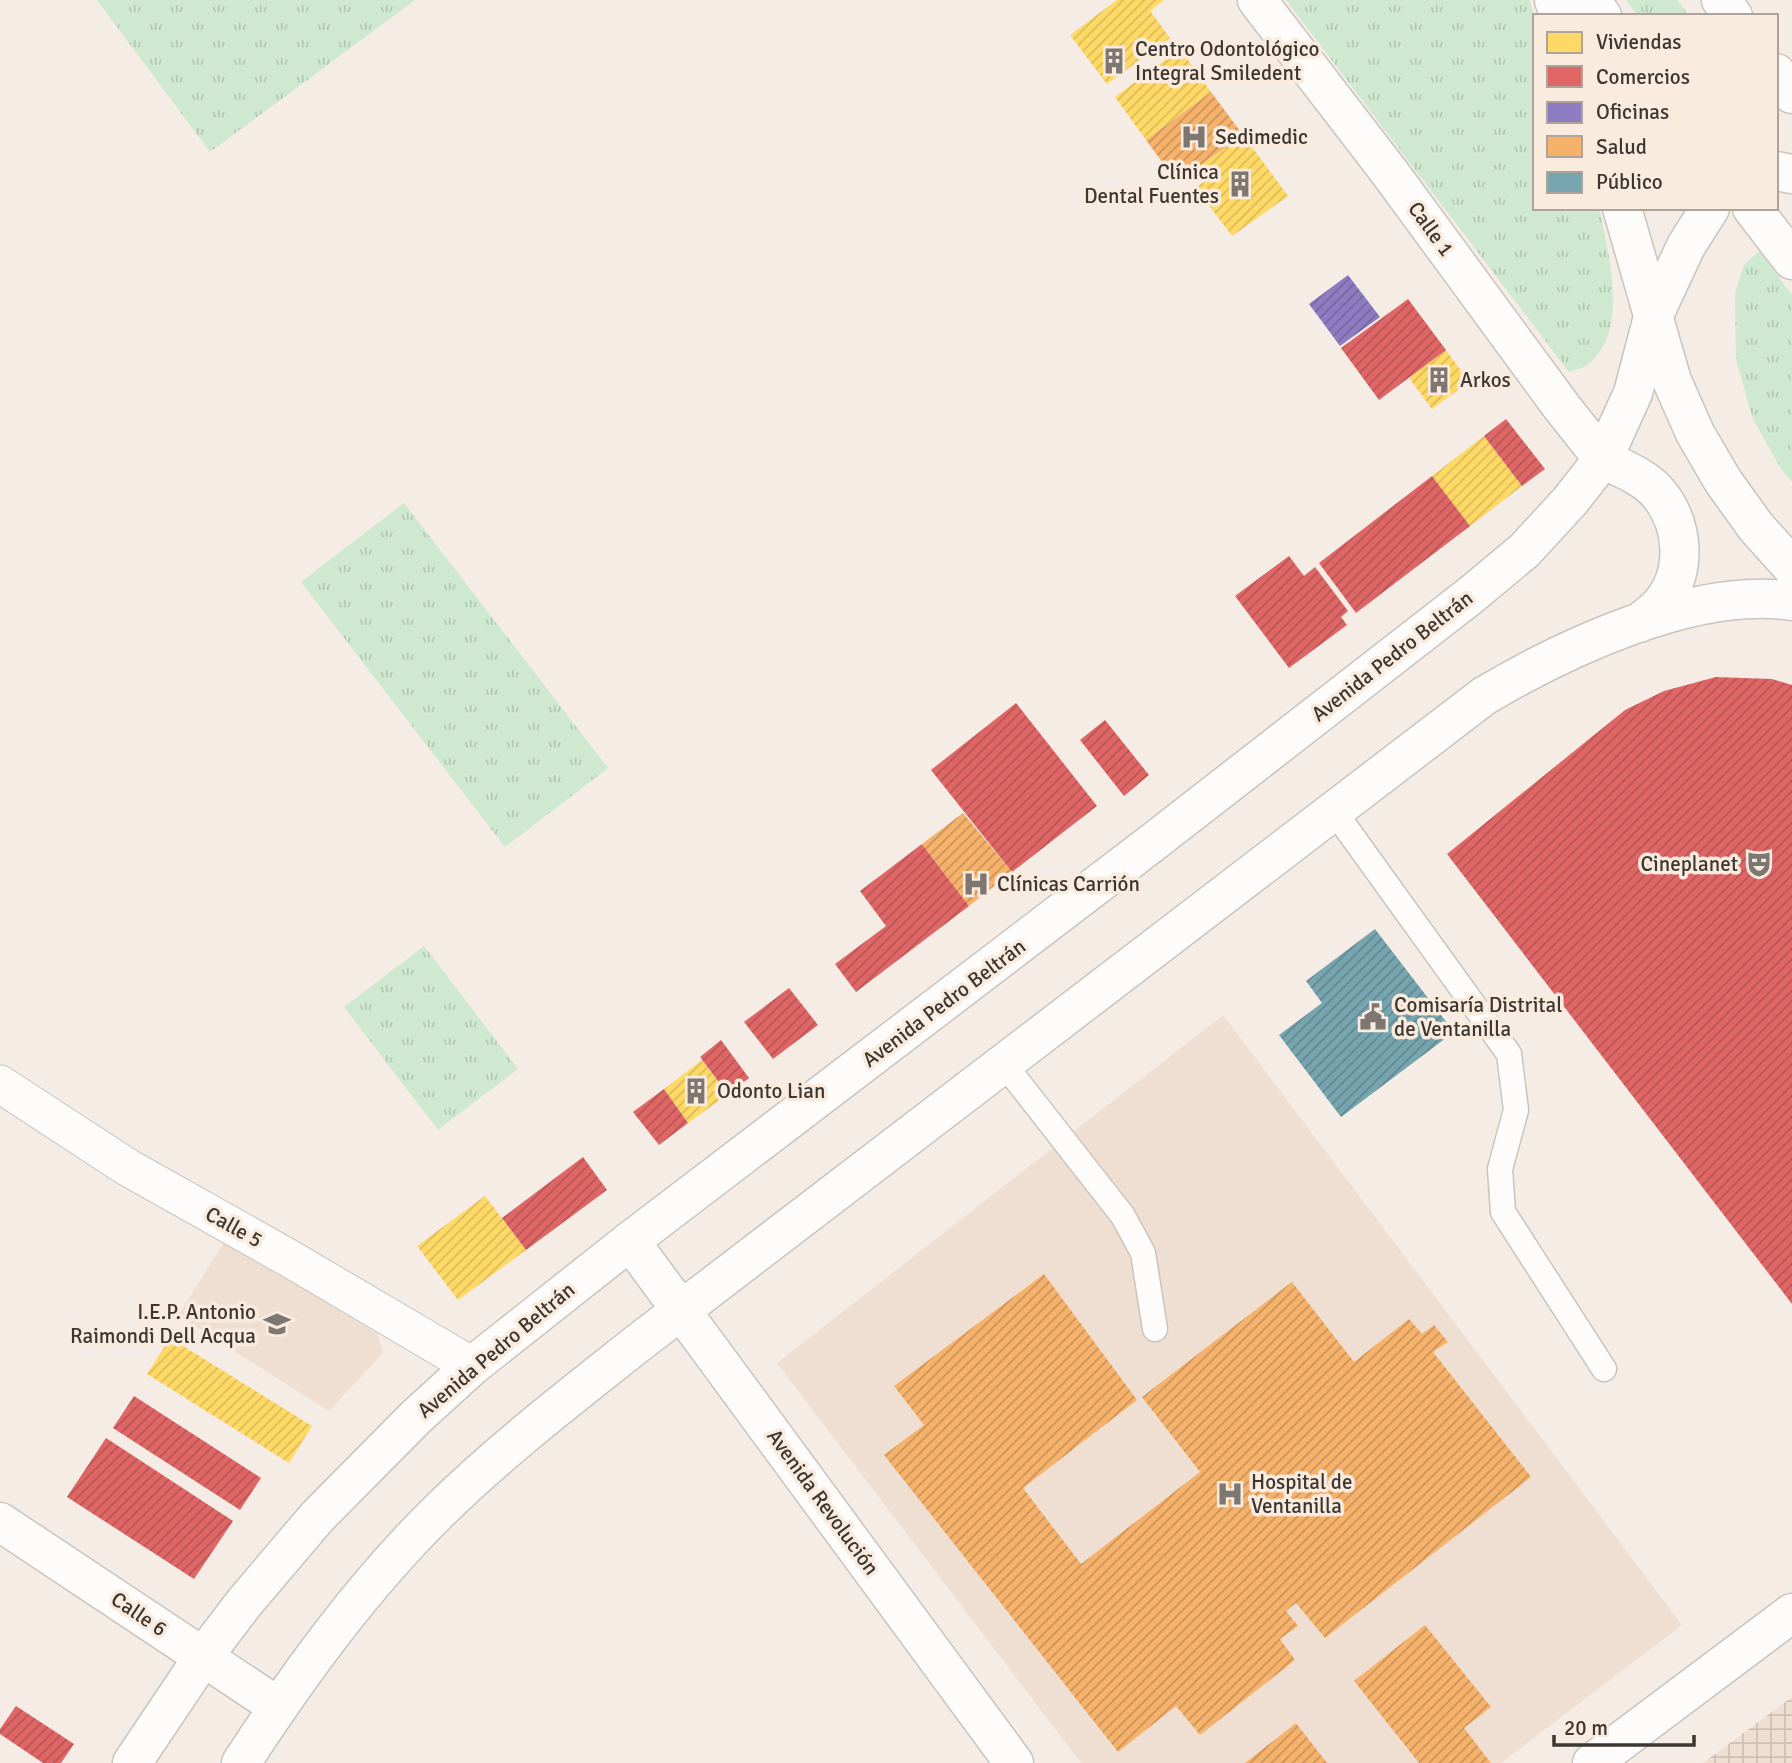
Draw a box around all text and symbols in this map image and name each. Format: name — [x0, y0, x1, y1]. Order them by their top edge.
legend — [1533, 14, 1778, 210]
text: Viviendas — [1596, 29, 1681, 55]
place label: Centro Odontológico Integral Smiledent — [1135, 36, 1319, 86]
building icon: Centro Odontológico Integral Smiledent — [1099, 46, 1129, 76]
text: Comercios — [1596, 64, 1690, 90]
text: Oficinas — [1596, 99, 1669, 125]
hospital icon: Sedimedic — [1179, 122, 1209, 152]
place label: Sedimedic — [1215, 124, 1308, 150]
text: Salud — [1596, 134, 1647, 160]
place label: Clínica Dental Fuentes — [1084, 159, 1219, 209]
building icon: Clínica Dental Fuentes — [1225, 169, 1255, 199]
text: Público — [1596, 169, 1663, 195]
street label: Calle 1 — [1402, 196, 1460, 262]
building icon: Arkos — [1424, 365, 1454, 395]
place label: Arkos — [1460, 367, 1511, 393]
street label: Avenida Pedro Beltrán — [1306, 585, 1478, 727]
theatre icon: Cineplanet — [1744, 849, 1774, 879]
place label: Cineplanet — [1640, 851, 1738, 877]
hospital icon: Clínicas Carrión — [961, 869, 991, 899]
place label: Clínicas Carrión — [997, 871, 1140, 897]
street label: Avenida Pedro Beltrán — [857, 933, 1031, 1073]
place label: Comisaría Distrital de Ventanilla — [1394, 992, 1562, 1042]
public building icon: Comisaría Distrital de Ventanilla — [1358, 1002, 1388, 1032]
building icon: Odonto Lian — [681, 1076, 711, 1106]
place label: Odonto Lian — [717, 1078, 825, 1104]
street label: Calle 5 — [201, 1201, 267, 1253]
street label: Avenida Pedro Beltrán — [412, 1276, 580, 1424]
place label: I.E.P. Antonio Raimondi Dell Acqua — [70, 1299, 256, 1349]
school or university icon: I.E.P. Antonio Raimondi Dell Acqua — [262, 1309, 292, 1339]
street label: Avenida Revolución — [761, 1424, 885, 1580]
place label: Hospital de Ventanilla — [1251, 1469, 1352, 1519]
hospital icon: Hospital de Ventanilla — [1215, 1479, 1245, 1509]
street label: Calle 6 — [106, 1586, 172, 1642]
scale bar — [1554, 1704, 1694, 1748]
text: 20 m — [1564, 1715, 1608, 1741]

